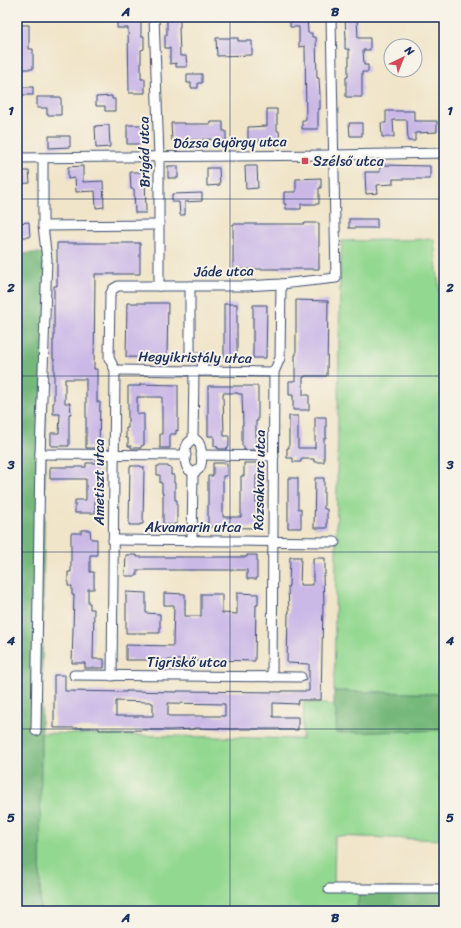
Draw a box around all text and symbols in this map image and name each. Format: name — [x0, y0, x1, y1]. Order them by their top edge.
text: A — [121, 0, 130, 23]
text: B — [331, 0, 340, 23]
north arrow — [383, 38, 423, 78]
text: N — [399, 41, 419, 61]
text: 1 — [8, 99, 14, 122]
text: 1 — [447, 99, 453, 122]
street label: Brigád utca — [131, 116, 158, 188]
street label: Dózsa György utca — [173, 129, 288, 156]
place label: Szélső utca — [313, 149, 385, 174]
marker: Szélső utca — [300, 156, 310, 166]
street label: Jáde utca — [193, 258, 254, 285]
text: 2 — [6, 276, 15, 299]
text: 2 — [445, 276, 454, 299]
street label: Hegyikristály utca — [138, 344, 253, 371]
street label: Rózsakvarc utca — [246, 429, 273, 531]
street label: Ametiszt utca — [87, 439, 112, 526]
text: 3 — [6, 453, 15, 476]
text: 3 — [445, 453, 454, 476]
street label: Akvamarin utca — [144, 515, 242, 540]
text: 4 — [6, 629, 16, 652]
text: 4 — [445, 629, 455, 652]
street label: Tigriskő utca — [147, 650, 227, 675]
text: 5 — [7, 806, 15, 829]
text: 5 — [446, 806, 454, 829]
text: A — [121, 906, 130, 928]
text: B — [331, 906, 340, 928]

